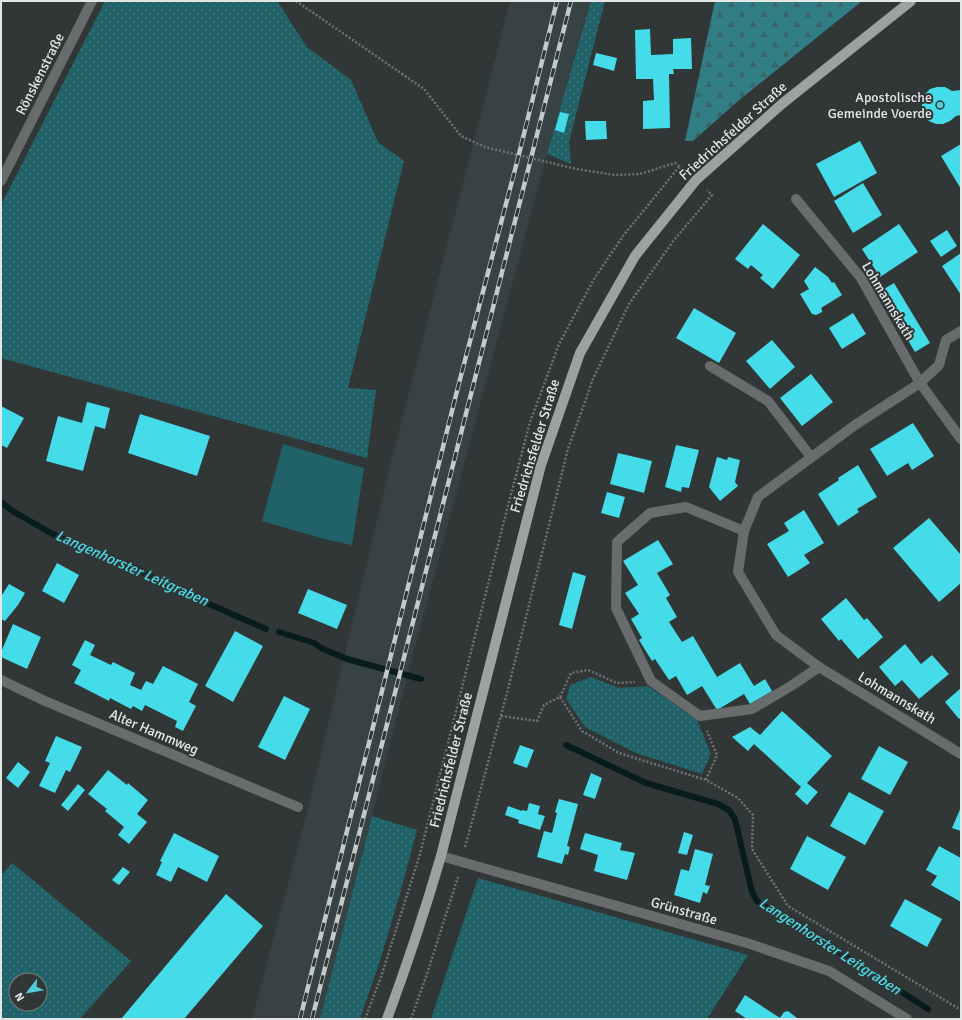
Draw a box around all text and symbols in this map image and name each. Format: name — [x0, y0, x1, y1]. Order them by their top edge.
street label: Rönskenstraße — [12, 30, 68, 118]
street label: Friedrichsfelder Straße — [676, 78, 790, 184]
place label: Apostolische Gemeinde Voerde — [828, 89, 932, 122]
marker: Apostolische Gemeinde Voerde — [935, 100, 945, 110]
street label: Lohmannskath — [858, 259, 918, 343]
street label: Friedrichsfelder Straße — [507, 377, 563, 515]
water label: Langenhorster Leitgraben — [53, 526, 212, 610]
street label: Lohmannskath — [855, 668, 939, 728]
street label: Friedrichsfelder Straße — [426, 691, 476, 829]
street label: Alter Hammweg — [107, 706, 201, 758]
street label: Grünstraße — [649, 893, 719, 929]
water label: Langenhorster Leitgraben — [756, 893, 905, 999]
north arrow — [8, 972, 48, 1012]
text: N — [12, 990, 27, 1004]

